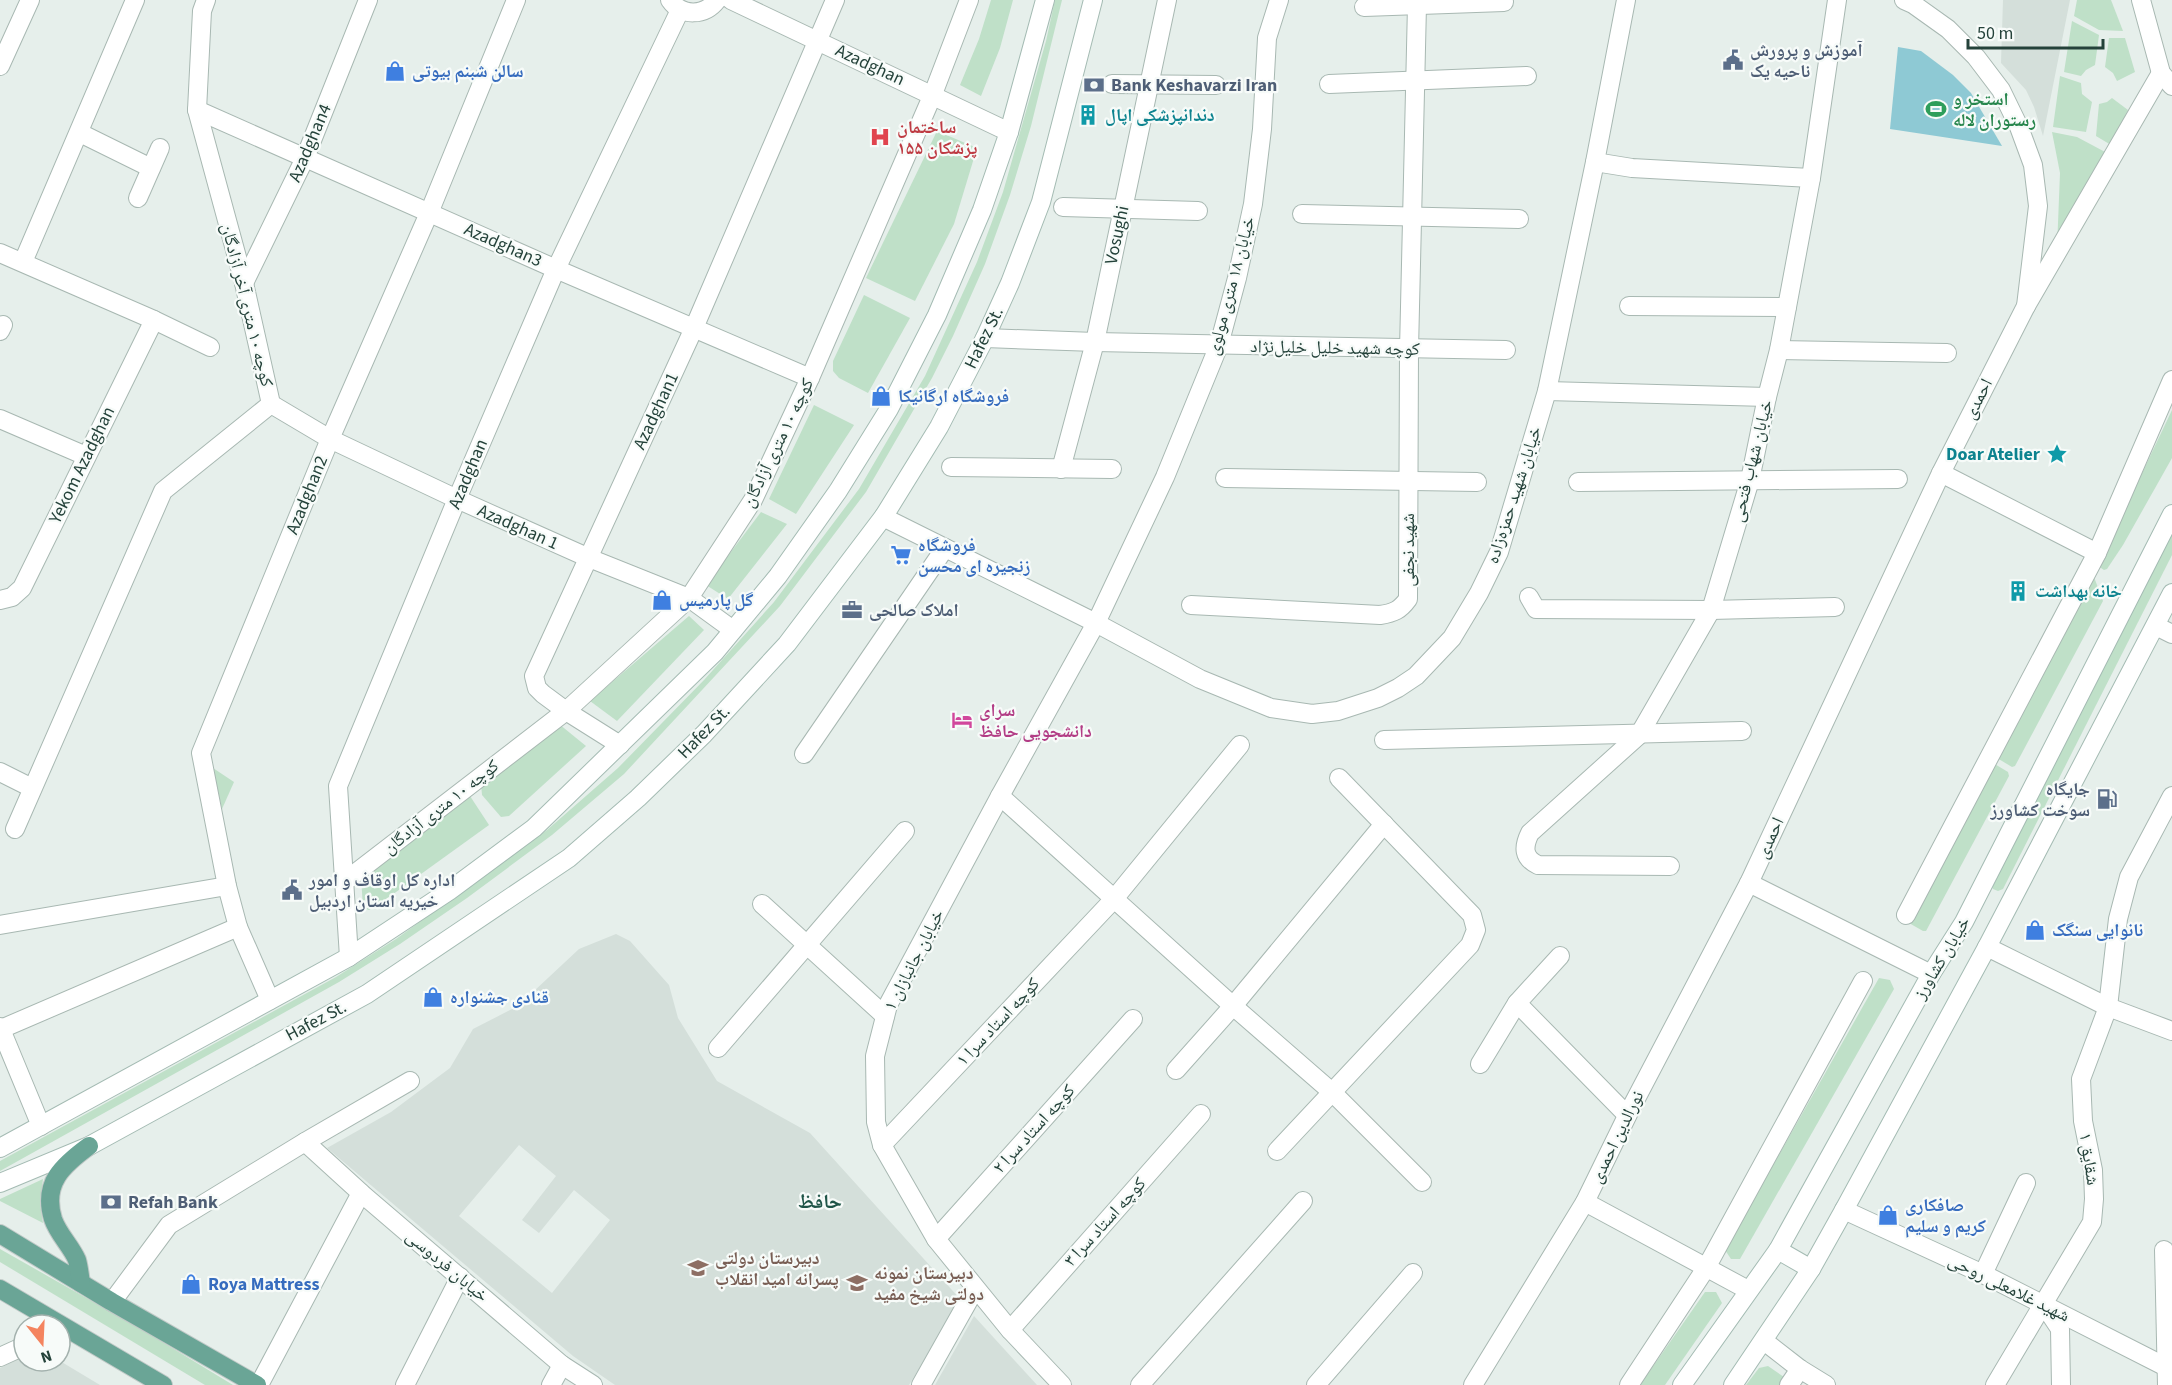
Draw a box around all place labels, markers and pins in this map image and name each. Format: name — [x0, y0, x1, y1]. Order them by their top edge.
place label: آموزش و پرورش ناحیه یک — [1750, 38, 1863, 84]
public building icon: آموزش و پرورش ناحیه یک — [1721, 48, 1745, 72]
shop icon: سالن شبنم بیوتی — [383, 59, 407, 83]
place label: سالن شبنم بیوتی — [412, 59, 524, 84]
bank icon: Bank Keshavarzi Iran — [1082, 73, 1106, 97]
place label: Bank Keshavarzi Iran — [1111, 73, 1277, 98]
place label: استخر و رستوران لاله — [1953, 87, 2036, 133]
sports icon: استخر و رستوران لاله — [1924, 97, 1948, 121]
building icon: دندانپزشکی اپال — [1076, 103, 1100, 127]
place label: دندانپزشکی اپال — [1105, 103, 1215, 128]
place label: ساختمان پزشکان ۱۵۵ — [897, 115, 977, 161]
hospital icon: ساختمان پزشکان ۱۵۵ — [868, 125, 892, 149]
shop icon: فروشگاه ارگانیکا — [869, 384, 893, 408]
place label: فروشگاه ارگانیکا — [898, 384, 1009, 409]
place label: Doar Atelier — [1946, 442, 2041, 467]
place icon: Doar Atelier — [2045, 442, 2069, 466]
place label: فروشگاه زنجیره ای محسن — [918, 533, 1030, 579]
supermarket icon: فروشگاه زنجیره ای محسن — [889, 543, 913, 567]
building icon: خانه بهداشت — [2006, 579, 2030, 603]
place label: خانه بهداشت — [2035, 579, 2122, 604]
shop icon: گل پارمیس — [650, 588, 674, 612]
place label: گل پارمیس — [679, 588, 754, 613]
office icon: املاک صالحی — [840, 598, 864, 622]
place label: املاک صالحی — [869, 598, 959, 623]
place label: سرای دانشجویی حافظ — [979, 698, 1092, 744]
hotel icon: سرای دانشجویی حافظ — [950, 708, 974, 732]
place label: جایگاه سوخت کشاورز — [1989, 777, 2090, 823]
fuel station icon: جایگاه سوخت کشاورز — [2095, 787, 2119, 811]
place label: اداره کل اوقاف و امور خیریه استان اردبیل — [308, 868, 455, 914]
public building icon: اداره کل اوقاف و امور خیریه استان اردبیل — [280, 878, 304, 902]
shop icon: نانوایی سنگک — [2023, 918, 2047, 942]
place label: نانوایی سنگک — [2052, 918, 2143, 943]
shop icon: قنادی جشنواره — [421, 985, 445, 1009]
place label: قنادی جشنواره — [450, 985, 549, 1010]
bank icon: Refah Bank — [99, 1190, 123, 1214]
place label: Refah Bank — [128, 1190, 218, 1215]
place label: صافکاری کریم و سلیم — [1905, 1193, 1986, 1239]
shop icon: صافکاری کریم و سلیم — [1876, 1203, 1900, 1227]
place label: دبیرستان دولتی پسرانه امید انقلاب — [715, 1246, 839, 1292]
school or university icon: دبیرستان دولتی پسرانه امید انقلاب — [686, 1256, 710, 1280]
place label: دبیرستان نمونه دولتی شیخ مفید — [874, 1261, 984, 1307]
school or university icon: دبیرستان نمونه دولتی شیخ مفید — [845, 1271, 869, 1295]
shop icon: Roya Mattress — [179, 1272, 203, 1296]
place label: Roya Mattress — [208, 1272, 319, 1297]

